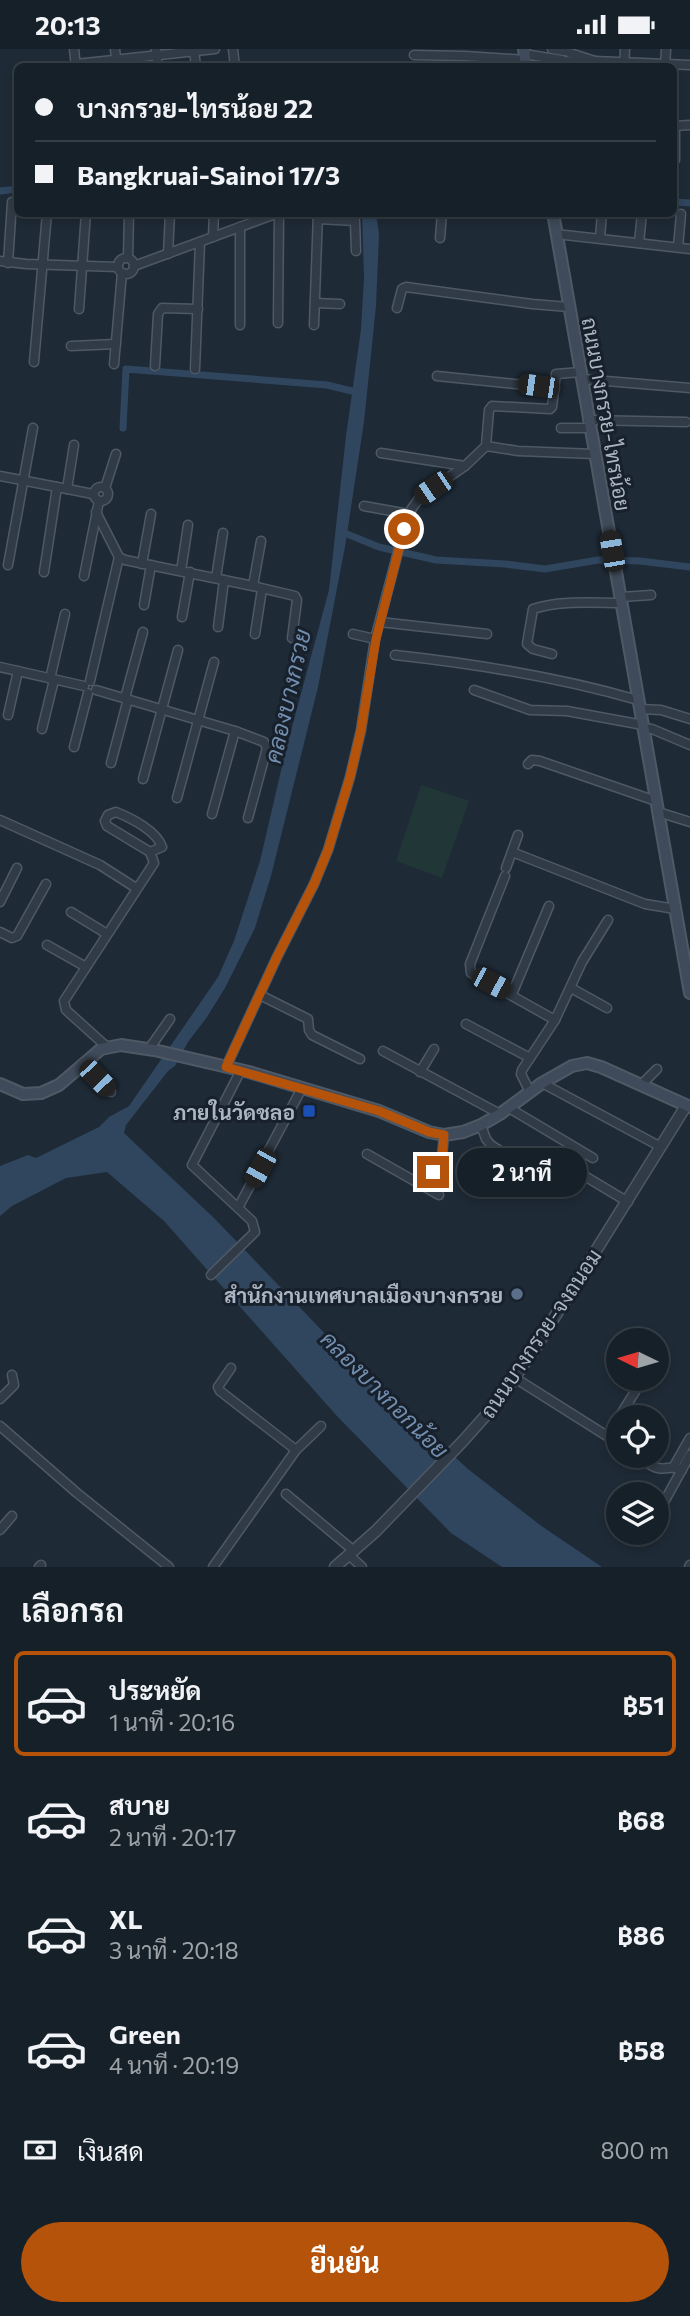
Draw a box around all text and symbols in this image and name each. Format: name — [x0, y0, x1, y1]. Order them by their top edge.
text: 20:13 — [35, 9, 101, 40]
text: บางกรวย-ไทรน้อย 22 — [77, 92, 313, 123]
text: Bangkruai-Sainoi 17/3 — [77, 159, 340, 190]
street label: ถนนบางกรวย-ไทรน้อย — [578, 315, 636, 513]
car — [516, 373, 561, 399]
car — [410, 468, 457, 508]
route start — [388, 513, 420, 545]
car — [599, 528, 626, 574]
water label: คลองบางกรวย — [258, 626, 316, 766]
car — [468, 964, 515, 1002]
car — [75, 1056, 120, 1100]
place label: ภายในวัดชลอ — [173, 1099, 295, 1124]
marker: ภายในวัดชลอ — [301, 1103, 317, 1119]
car — [241, 1145, 280, 1191]
callout: 2 นาที — [458, 1147, 587, 1197]
route end — [417, 1156, 449, 1188]
text: 2 นาที — [492, 1158, 552, 1186]
street label: ถนนบางกรวย-จงถนอม — [474, 1244, 606, 1422]
place label: สำนักงานเทศบาลเมืองบางกรวย — [224, 1282, 503, 1307]
marker: สำนักงานเทศบาลเมืองบางกรวย — [509, 1286, 525, 1302]
water label: คลองบางกอกน้อย — [315, 1324, 455, 1464]
north arrow — [606, 1328, 668, 1391]
map controls — [606, 1328, 669, 1545]
button: locate — [606, 1405, 669, 1468]
button: layers — [606, 1482, 669, 1545]
text: เลือกรถ — [21, 1589, 124, 1629]
icon: car — [25, 1672, 88, 1735]
text: ประหยัด — [109, 1674, 202, 1705]
text: ฿51 — [622, 1689, 665, 1720]
text: 1 นาที · 20:16 — [109, 1708, 235, 1736]
icon: car — [25, 1787, 88, 1850]
text: สบาย — [109, 1789, 170, 1820]
text: ฿68 — [617, 1804, 665, 1835]
text: 2 นาที · 20:17 — [109, 1823, 236, 1851]
icon: car — [25, 1902, 88, 1965]
text: XL — [109, 1903, 143, 1934]
text: ฿86 — [617, 1919, 665, 1950]
text: 3 นาที · 20:18 — [109, 1936, 239, 1964]
icon: car — [25, 2017, 88, 2080]
text: Green — [109, 2018, 181, 2049]
text: ฿58 — [618, 2034, 665, 2065]
text: 4 นาที · 20:19 — [109, 2051, 239, 2079]
icon: cash — [21, 2131, 59, 2169]
text: เงินสด — [77, 2135, 144, 2166]
text: 800 m — [601, 2136, 669, 2164]
button: ยืนยัน — [21, 2222, 669, 2302]

